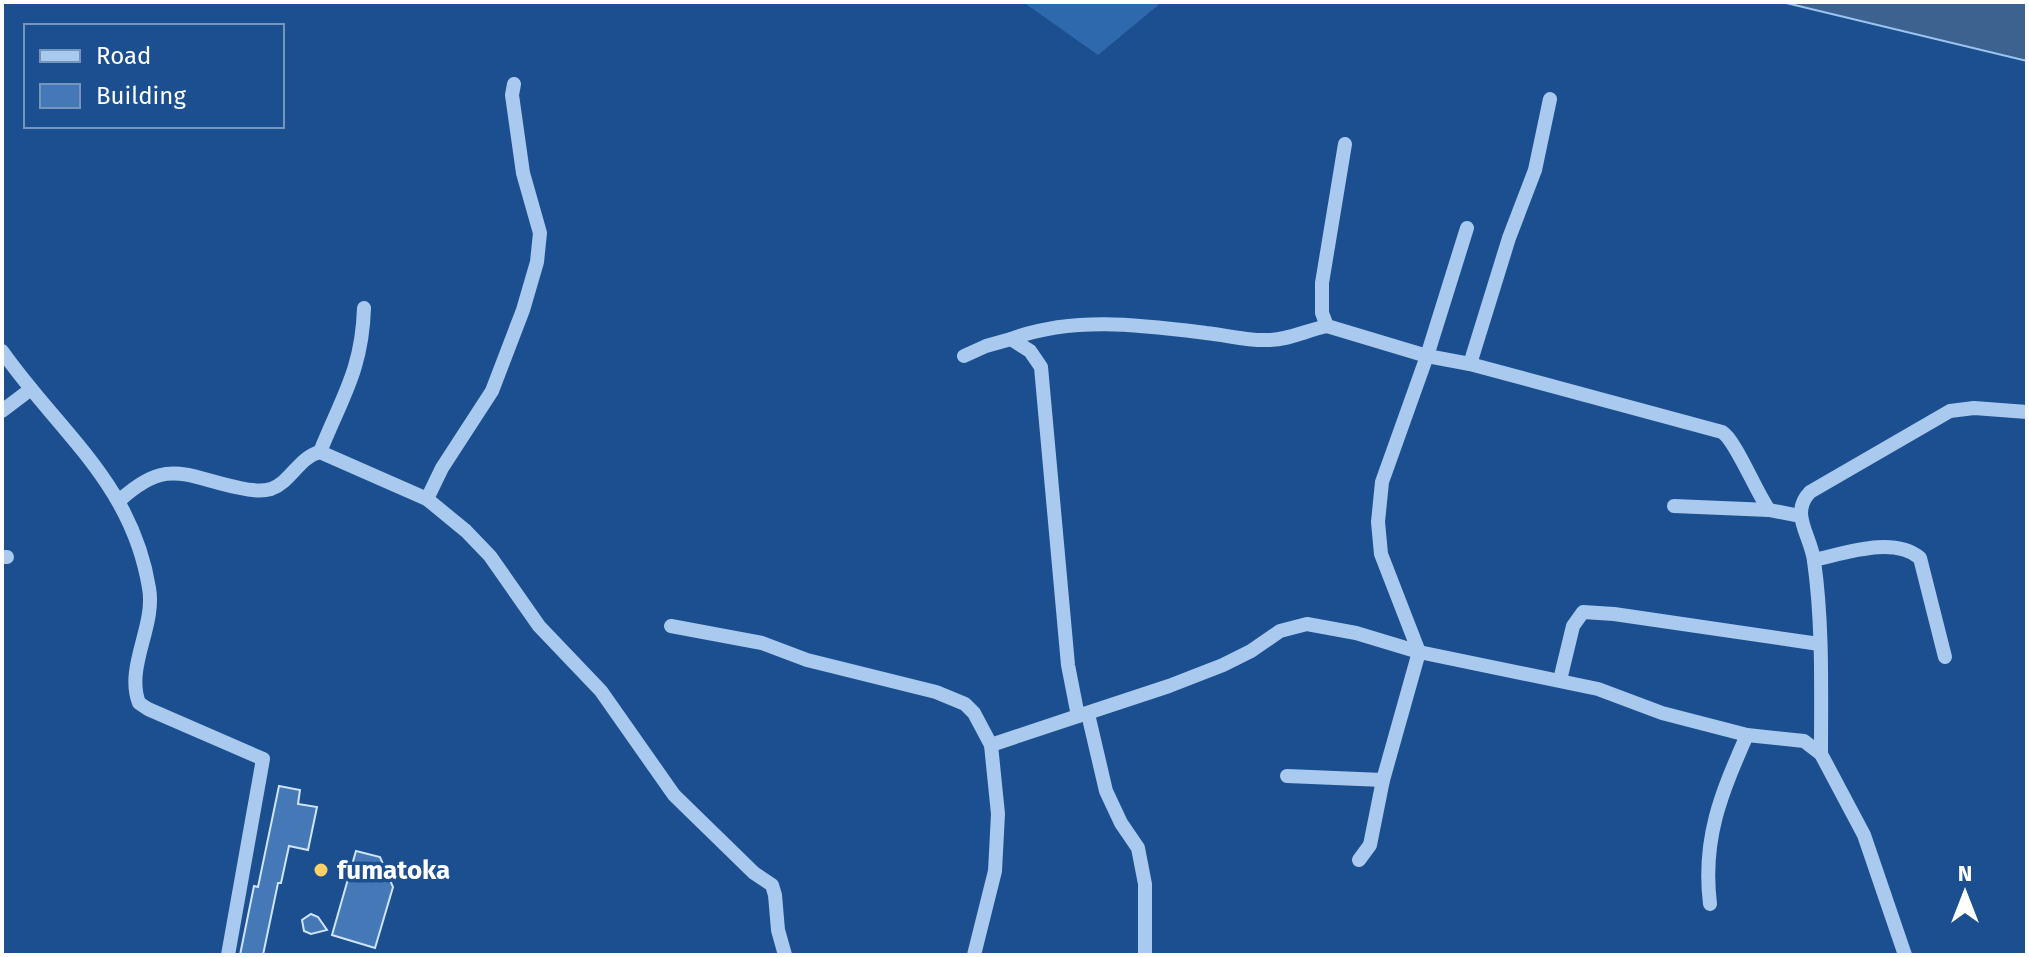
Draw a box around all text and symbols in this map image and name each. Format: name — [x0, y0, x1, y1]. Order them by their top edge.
legend — [24, 24, 284, 128]
text: Road — [96, 42, 151, 70]
text: Building — [96, 82, 186, 110]
north arrow — [1925, 853, 2005, 933]
place label: fumatoka — [337, 855, 450, 886]
text: N — [1958, 860, 1972, 887]
marker: fumatoka — [312, 861, 330, 879]

